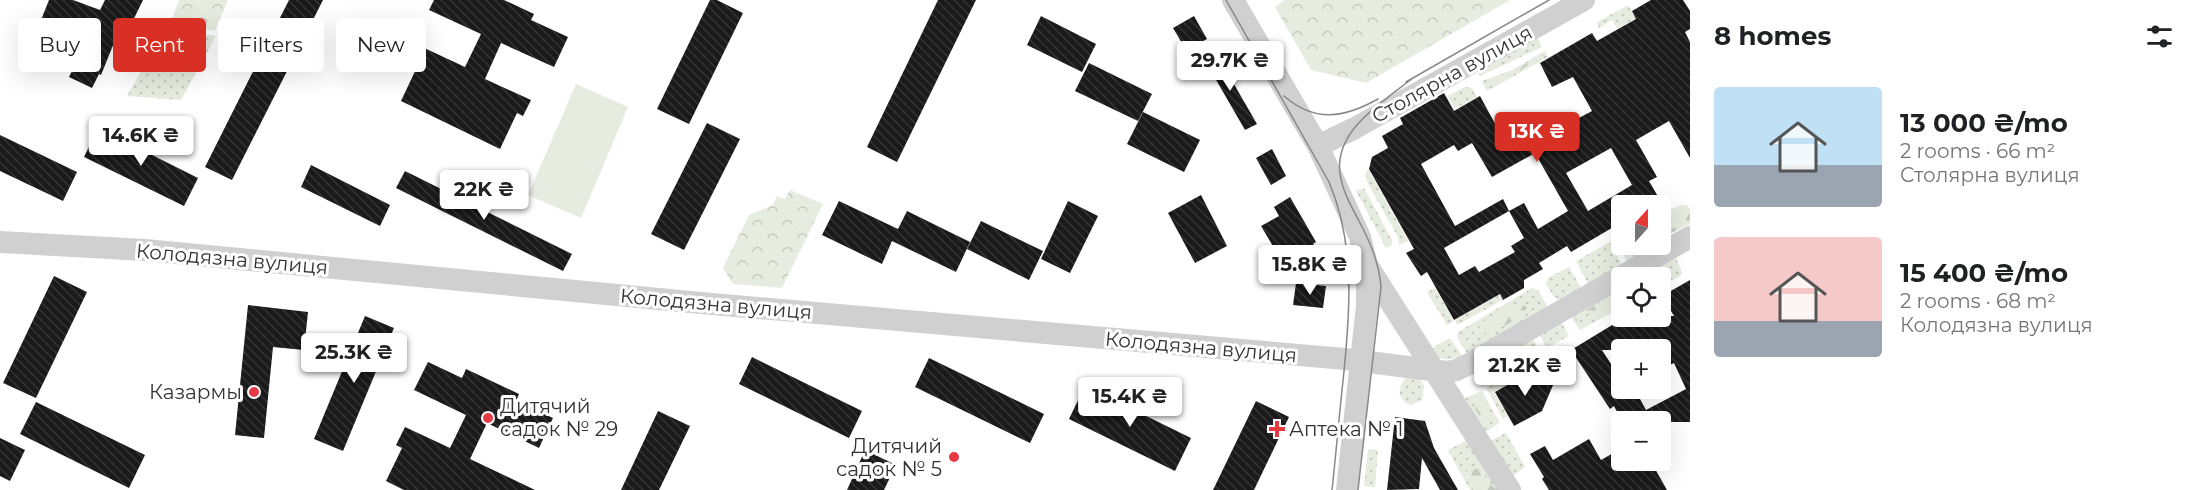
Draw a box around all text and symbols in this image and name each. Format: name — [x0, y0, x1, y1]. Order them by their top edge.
chip: Buy — [18, 18, 101, 72]
chip: Rent — [113, 18, 206, 72]
chip: Filters — [218, 18, 324, 72]
chip: New — [336, 18, 426, 72]
street label: Столярна вулиця — [1368, 20, 1536, 128]
text: 8 homes — [1714, 20, 1831, 52]
icon: filters — [2143, 20, 2176, 53]
pin: 29.7K ₴ — [1175, 41, 1285, 92]
text: 29.7K ₴ — [1191, 48, 1269, 72]
text: 13 000 ₴/mo — [1900, 107, 2068, 139]
icon: home — [1762, 111, 1834, 183]
pin: 13K ₴ — [1495, 112, 1579, 163]
pin: 14.6K ₴ — [86, 116, 196, 167]
text: 13K ₴ — [1509, 119, 1565, 143]
text: 14.6K ₴ — [103, 123, 179, 147]
text: 2 rooms · 66 m² — [1900, 139, 2055, 163]
text: Столярна вулиця — [1900, 163, 2080, 187]
pin: 22K ₴ — [442, 170, 526, 221]
text: 22K ₴ — [454, 177, 514, 201]
north arrow — [1611, 195, 1671, 255]
map controls — [1611, 195, 1671, 471]
street label: Колодязна вулиця — [135, 239, 329, 279]
pin: 15.8K ₴ — [1255, 245, 1365, 296]
text: 15.8K ₴ — [1272, 252, 1348, 276]
text: 15 400 ₴/mo — [1900, 257, 2068, 289]
icon: home — [1762, 261, 1834, 333]
button: locate — [1611, 267, 1671, 327]
street label: Колодязна вулиця — [619, 284, 813, 324]
text: 2 rooms · 68 m² — [1900, 289, 2056, 313]
text: Колодязна вулиця — [1900, 313, 2093, 337]
street label: Колодязна вулиця — [1104, 327, 1298, 367]
pin: 25.3K ₴ — [299, 333, 409, 384]
button: + — [1611, 339, 1671, 399]
text: 25.3K ₴ — [315, 340, 393, 364]
pin: 21.2K ₴ — [1470, 346, 1580, 397]
text: 21.2K ₴ — [1488, 353, 1562, 377]
pin: 15.4K ₴ — [1075, 377, 1185, 428]
place label: Казармы — [149, 380, 242, 404]
text: 15.4K ₴ — [1092, 384, 1168, 408]
marker: Казармы — [247, 385, 261, 399]
place label: Дитячий садок № 29 — [500, 394, 618, 441]
marker: Дитячий садок № 29 — [481, 411, 495, 425]
button: − — [1611, 411, 1671, 471]
place label: Аптека № 1 — [1289, 417, 1403, 441]
marker: Аптека № 1 — [1270, 422, 1284, 436]
place label: Дитячий садок № 5 — [836, 434, 942, 481]
marker: Дитячий садок № 5 — [947, 450, 961, 464]

